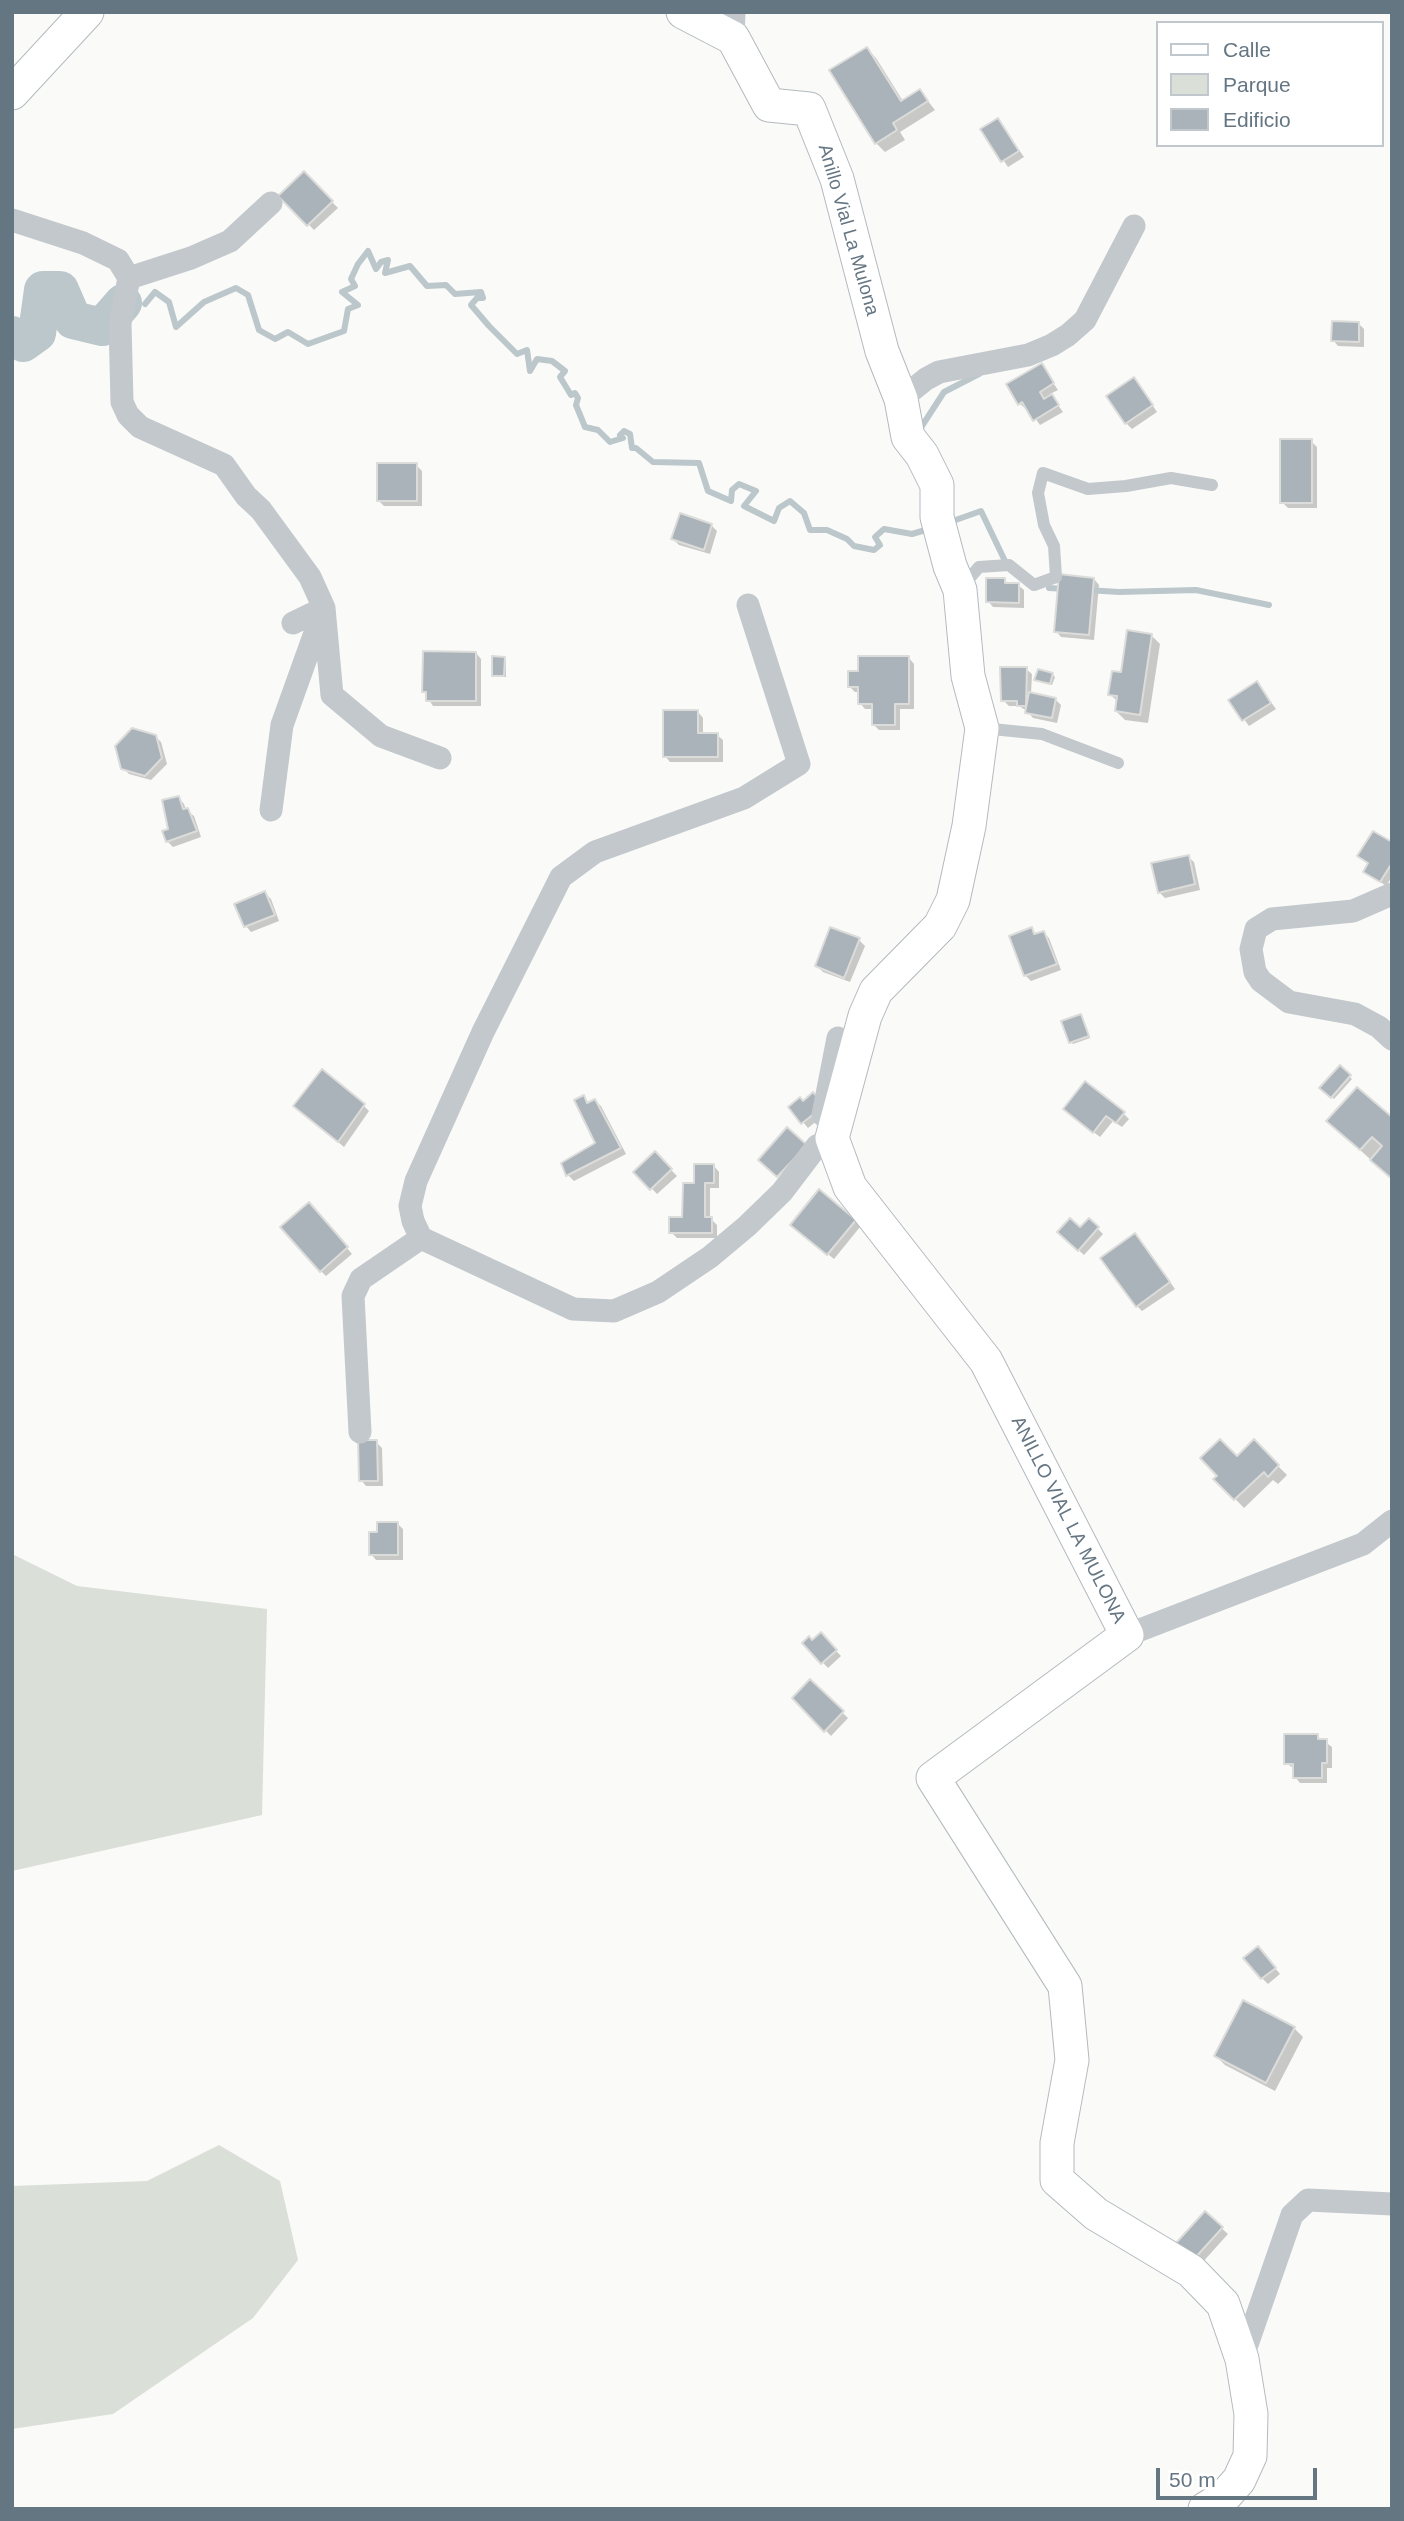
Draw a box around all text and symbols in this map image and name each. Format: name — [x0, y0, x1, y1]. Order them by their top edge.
legend — [1156, 21, 1383, 147]
text: Calle — [1223, 38, 1271, 61]
text: Parque — [1223, 73, 1291, 96]
text: Edificio — [1223, 108, 1291, 131]
street label: Anillo Vial La Mulona — [813, 142, 883, 318]
street label: ANILLO VIAL LA MULONA — [1006, 1413, 1130, 1627]
scale bar — [1159, 2454, 1320, 2498]
text: 50 m — [1169, 2468, 1216, 2491]

